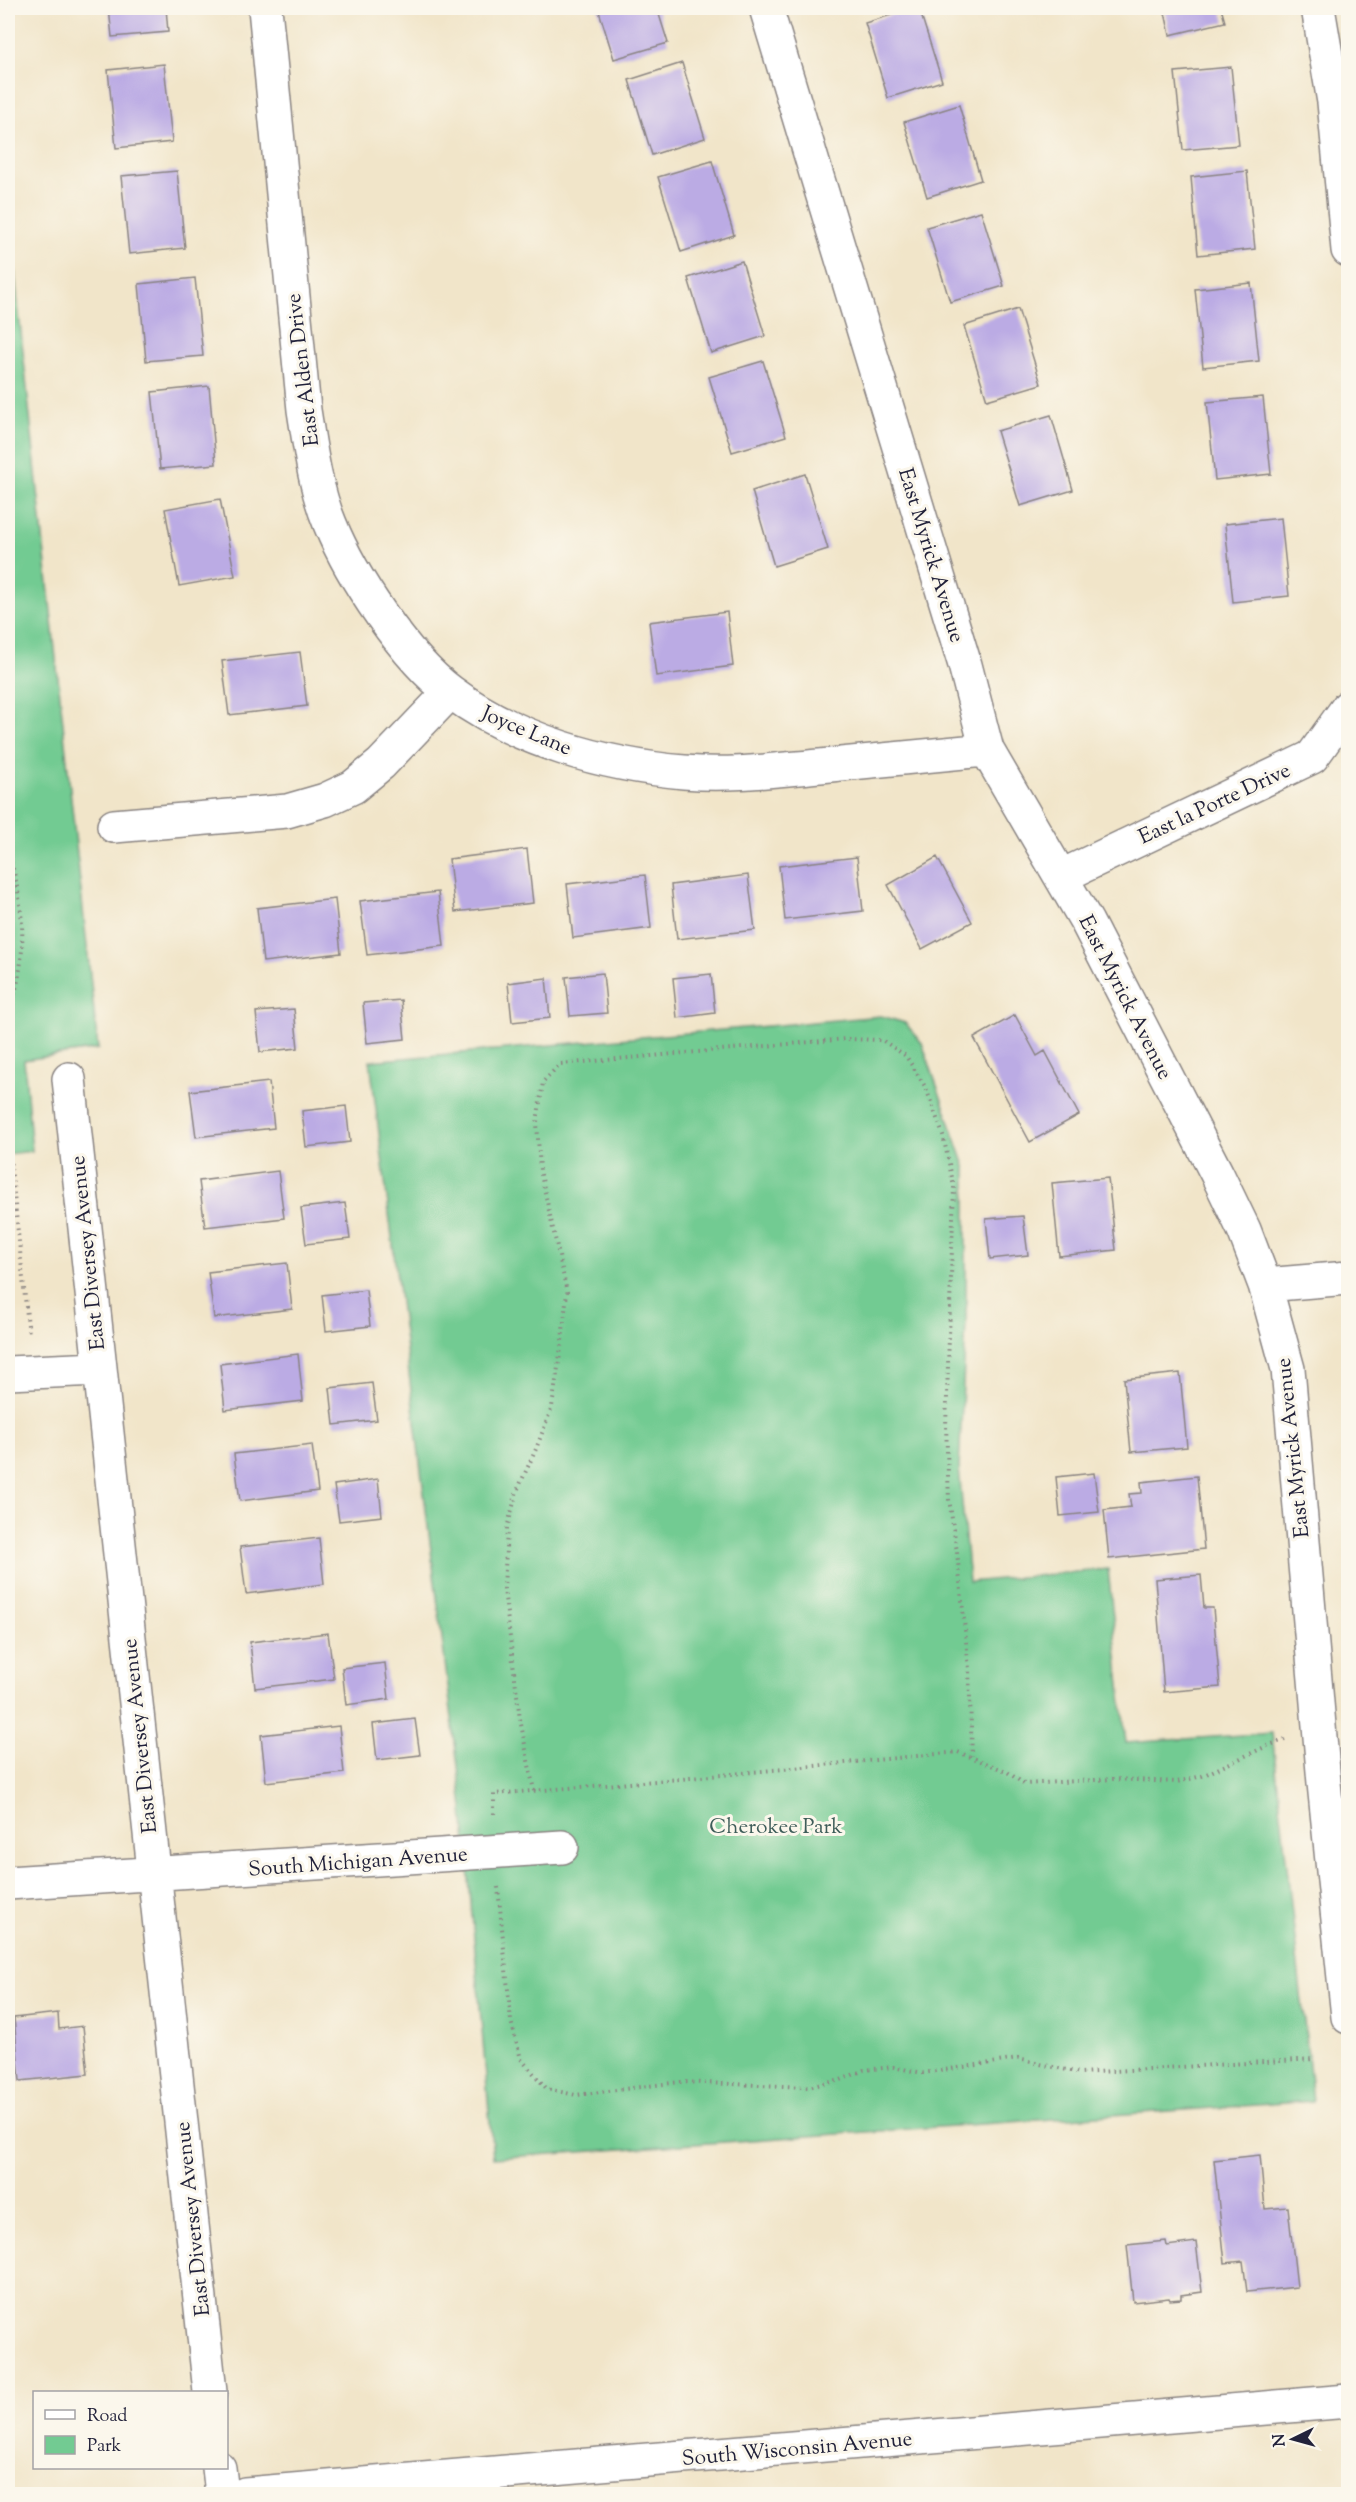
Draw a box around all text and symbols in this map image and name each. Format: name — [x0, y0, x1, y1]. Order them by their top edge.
street label: East Alden Drive — [280, 292, 328, 448]
street label: East Myrick Avenue — [889, 465, 971, 646]
street label: Joyce Lane — [476, 699, 576, 764]
street label: East la Porte Drive — [1134, 756, 1296, 853]
street label: East Myrick Avenue — [1070, 910, 1179, 1085]
street label: East Diversey Avenue — [64, 1154, 114, 1352]
street label: East Myrick Avenue — [1270, 1356, 1318, 1539]
street label: East Diversey Avenue — [116, 1637, 166, 1835]
park label: Cherokee Park — [709, 1813, 843, 1843]
street label: South Michigan Avenue — [247, 1840, 469, 1886]
street label: East Diversey Avenue — [169, 2120, 219, 2318]
legend — [33, 2391, 228, 2469]
text: Road — [87, 2404, 127, 2430]
north arrow — [1263, 2409, 1323, 2469]
street label: South Wisconsin Avenue — [681, 2425, 914, 2475]
text: N — [1269, 2433, 1293, 2447]
text: Park — [87, 2434, 122, 2460]

